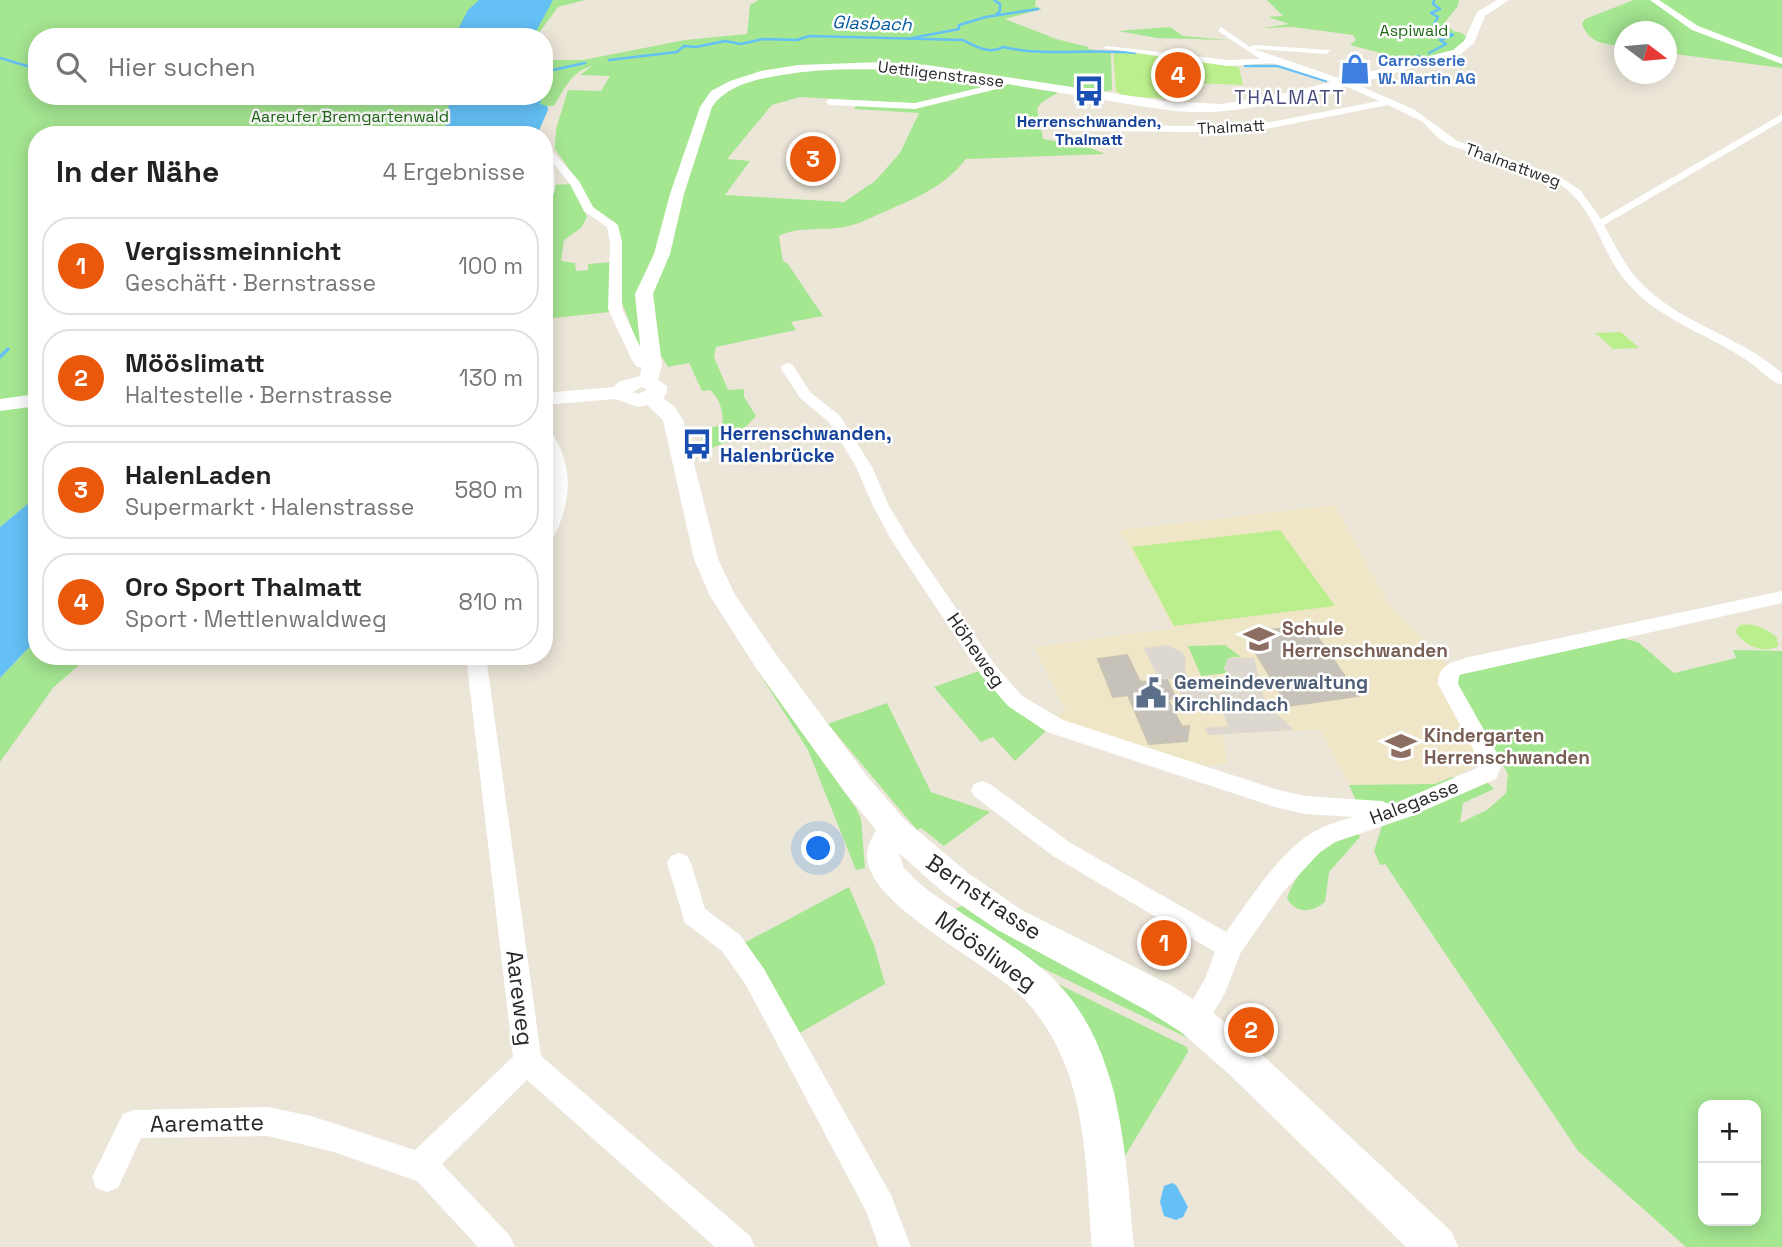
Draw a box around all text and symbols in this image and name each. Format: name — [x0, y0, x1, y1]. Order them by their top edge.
water label: Glasbach — [832, 10, 913, 36]
park label: Aspiwald — [1380, 20, 1448, 41]
north arrow — [1614, 21, 1677, 84]
search box — [28, 28, 553, 105]
icon: search — [52, 48, 90, 86]
pin: 4 — [1155, 49, 1201, 101]
text: Hier suchen — [108, 50, 256, 84]
place label: Carrosserie W. Martin AG — [1378, 50, 1476, 89]
shop icon: Carrosserie W. Martin AG — [1338, 52, 1372, 86]
street label: Uettligenstrasse — [877, 56, 1005, 92]
bus stop icon: Herrenschwanden, Thalmatt — [1072, 74, 1106, 108]
district label: THALMATT — [1234, 85, 1346, 110]
park label: Aareufer Bremgartenwald — [251, 106, 449, 127]
place label: Herrenschwanden, Thalmatt — [1017, 111, 1161, 150]
street label: Thalmatt — [1197, 115, 1265, 139]
pin: 3 — [790, 133, 836, 185]
street label: Thalmattweg — [1462, 138, 1564, 192]
text: In der Nähe — [56, 152, 219, 191]
text: 4 Ergebnisse — [383, 157, 525, 187]
text: Vergissmeinnicht — [125, 234, 342, 268]
text: 1 — [76, 251, 86, 281]
text: 100 m — [458, 251, 523, 281]
text: Geschäft · Bernstrasse — [125, 268, 376, 298]
text: Mööslimatt — [125, 346, 265, 380]
text: 2 — [74, 363, 88, 393]
text: 130 m — [459, 363, 523, 393]
text: Haltestelle · Bernstrasse — [125, 380, 393, 410]
place label: Herrenschwanden, Halenbrücke — [720, 421, 892, 468]
bus stop icon: Herrenschwanden, Halenbrücke — [680, 427, 714, 461]
text: HalenLaden — [125, 458, 271, 492]
text: 3 — [74, 475, 88, 505]
text: 580 m — [454, 475, 523, 505]
text: Supermarkt · Halenstrasse — [125, 492, 414, 522]
text: Oro Sport Thalmatt — [125, 570, 362, 604]
text: 4 — [74, 587, 88, 617]
text: 810 m — [459, 587, 523, 617]
text: Sport · Mettlenwaldweg — [125, 604, 387, 634]
street label: Höheweg — [941, 608, 1011, 692]
place label: Schule Herrenschwanden — [1282, 616, 1448, 663]
school or university icon: Schule Herrenschwanden — [1242, 622, 1276, 656]
place label: Gemeindeverwaltung Kirchlindach — [1174, 670, 1368, 717]
public building icon: Gemeindeverwaltung Kirchlindach — [1134, 676, 1168, 710]
place label: Kindergarten Herrenschwanden — [1424, 723, 1590, 770]
school or university icon: Kindergarten Herrenschwanden — [1384, 729, 1418, 763]
street label: Halegasse — [1366, 774, 1462, 830]
your location — [801, 831, 835, 865]
street label: Bernstrasse — [920, 847, 1048, 947]
street label: Möösliweg — [929, 904, 1043, 998]
pin: 1 — [1141, 917, 1187, 969]
street label: Aareweg — [499, 949, 541, 1047]
pin: 2 — [1228, 1004, 1274, 1056]
map controls — [1698, 1100, 1761, 1226]
button: + — [1698, 1100, 1761, 1163]
street label: Aarematte — [150, 1107, 264, 1139]
button: − — [1698, 1163, 1761, 1226]

